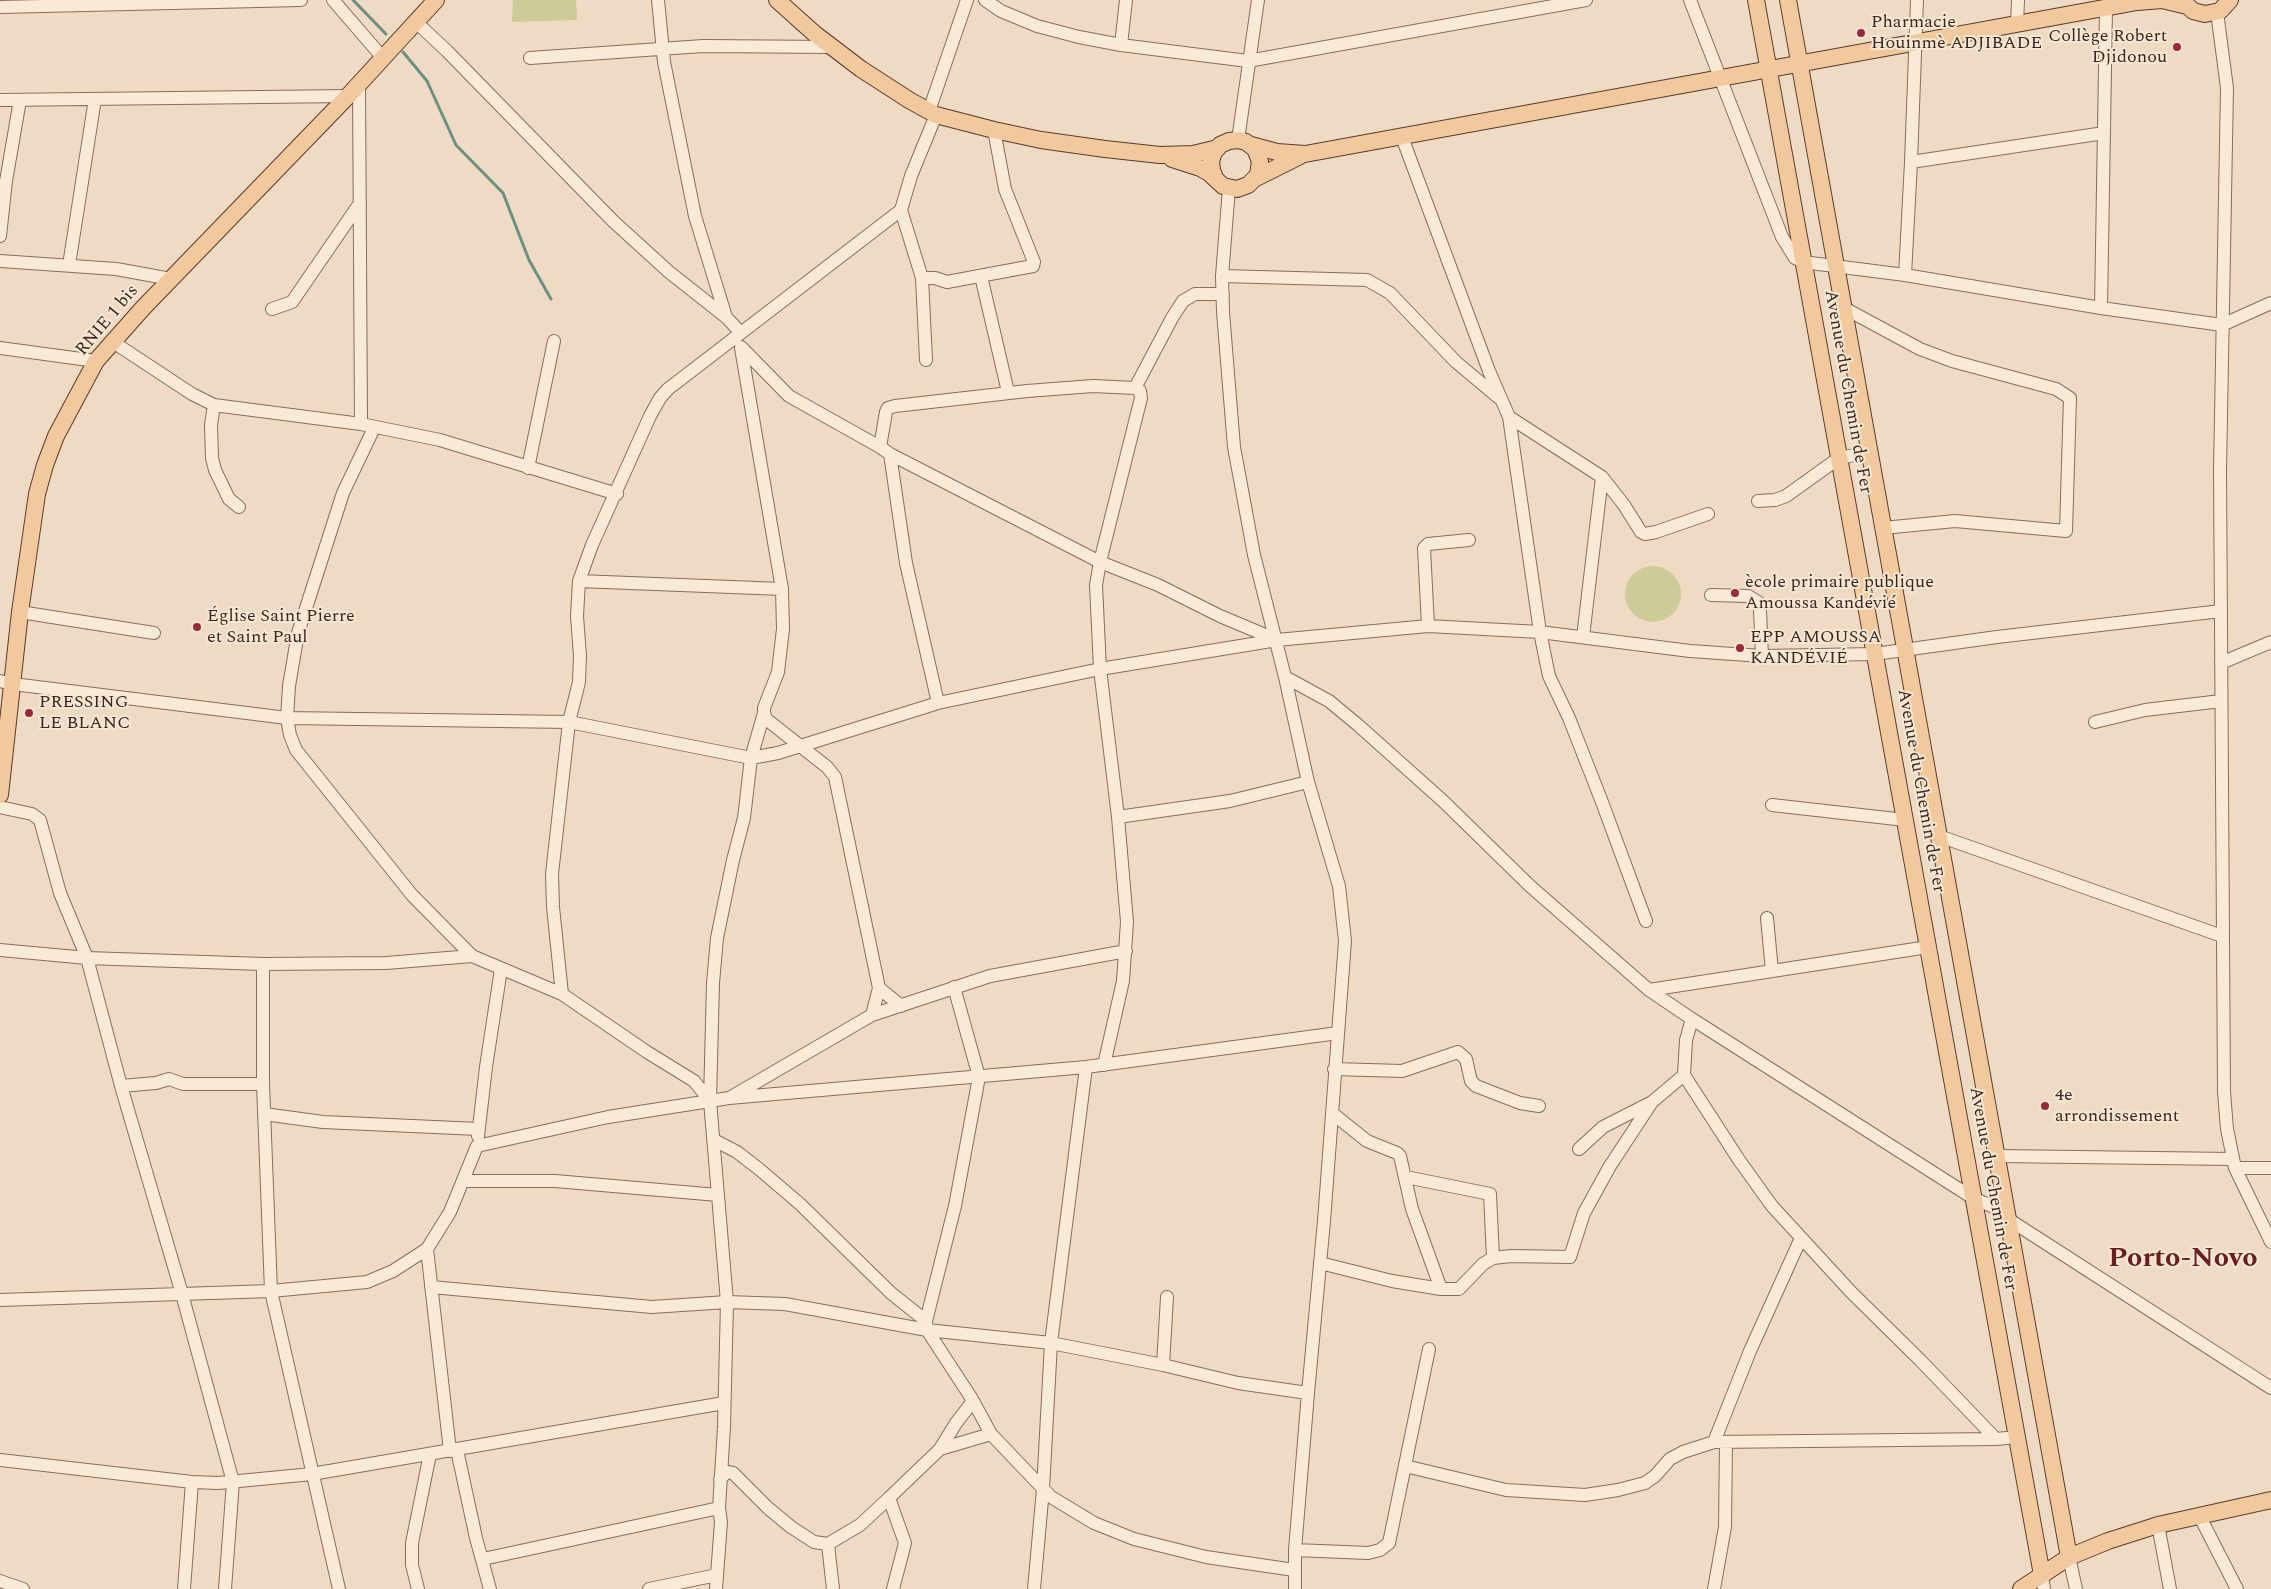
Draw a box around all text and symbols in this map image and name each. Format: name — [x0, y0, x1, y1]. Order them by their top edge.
place label: Pharmacie Houinmè ADJIBADE — [1871, 12, 2042, 54]
place label: Collège Robert Djidonou — [2048, 26, 2167, 68]
marker: Pharmacie Houinmè ADJIBADE — [1855, 27, 1867, 39]
marker: Collège Robert Djidonou — [2171, 41, 2183, 53]
street label: RNIE 1 bis — [72, 281, 144, 361]
street label: Avenue du Chemin de Fer — [1818, 288, 1876, 496]
place label: ècole primaire publique Amoussa Kandévié — [1745, 572, 1934, 614]
marker: ècole primaire publique Amoussa Kandévié — [1729, 587, 1741, 599]
place label: Église Saint Pierre et Saint Paul — [207, 606, 355, 649]
marker: Église Saint Pierre et Saint Paul — [191, 621, 203, 633]
place label: EPP AMOUSSA KANDÉVIÉ — [1750, 627, 1881, 670]
marker: EPP AMOUSSA KANDÉVIÉ — [1734, 642, 1746, 654]
street label: Avenue du Chemin de Fer — [1891, 687, 1949, 895]
place label: PRESSING LE BLANC — [39, 692, 130, 734]
marker: PRESSING LE BLANC — [23, 707, 35, 719]
street label: Avenue du Chemin de Fer — [1963, 1085, 2021, 1293]
place label: 4e arrondissement — [2055, 1085, 2179, 1128]
marker: 4e arrondissement — [2039, 1100, 2051, 1112]
district label: Porto-Novo — [2108, 1244, 2258, 1278]

